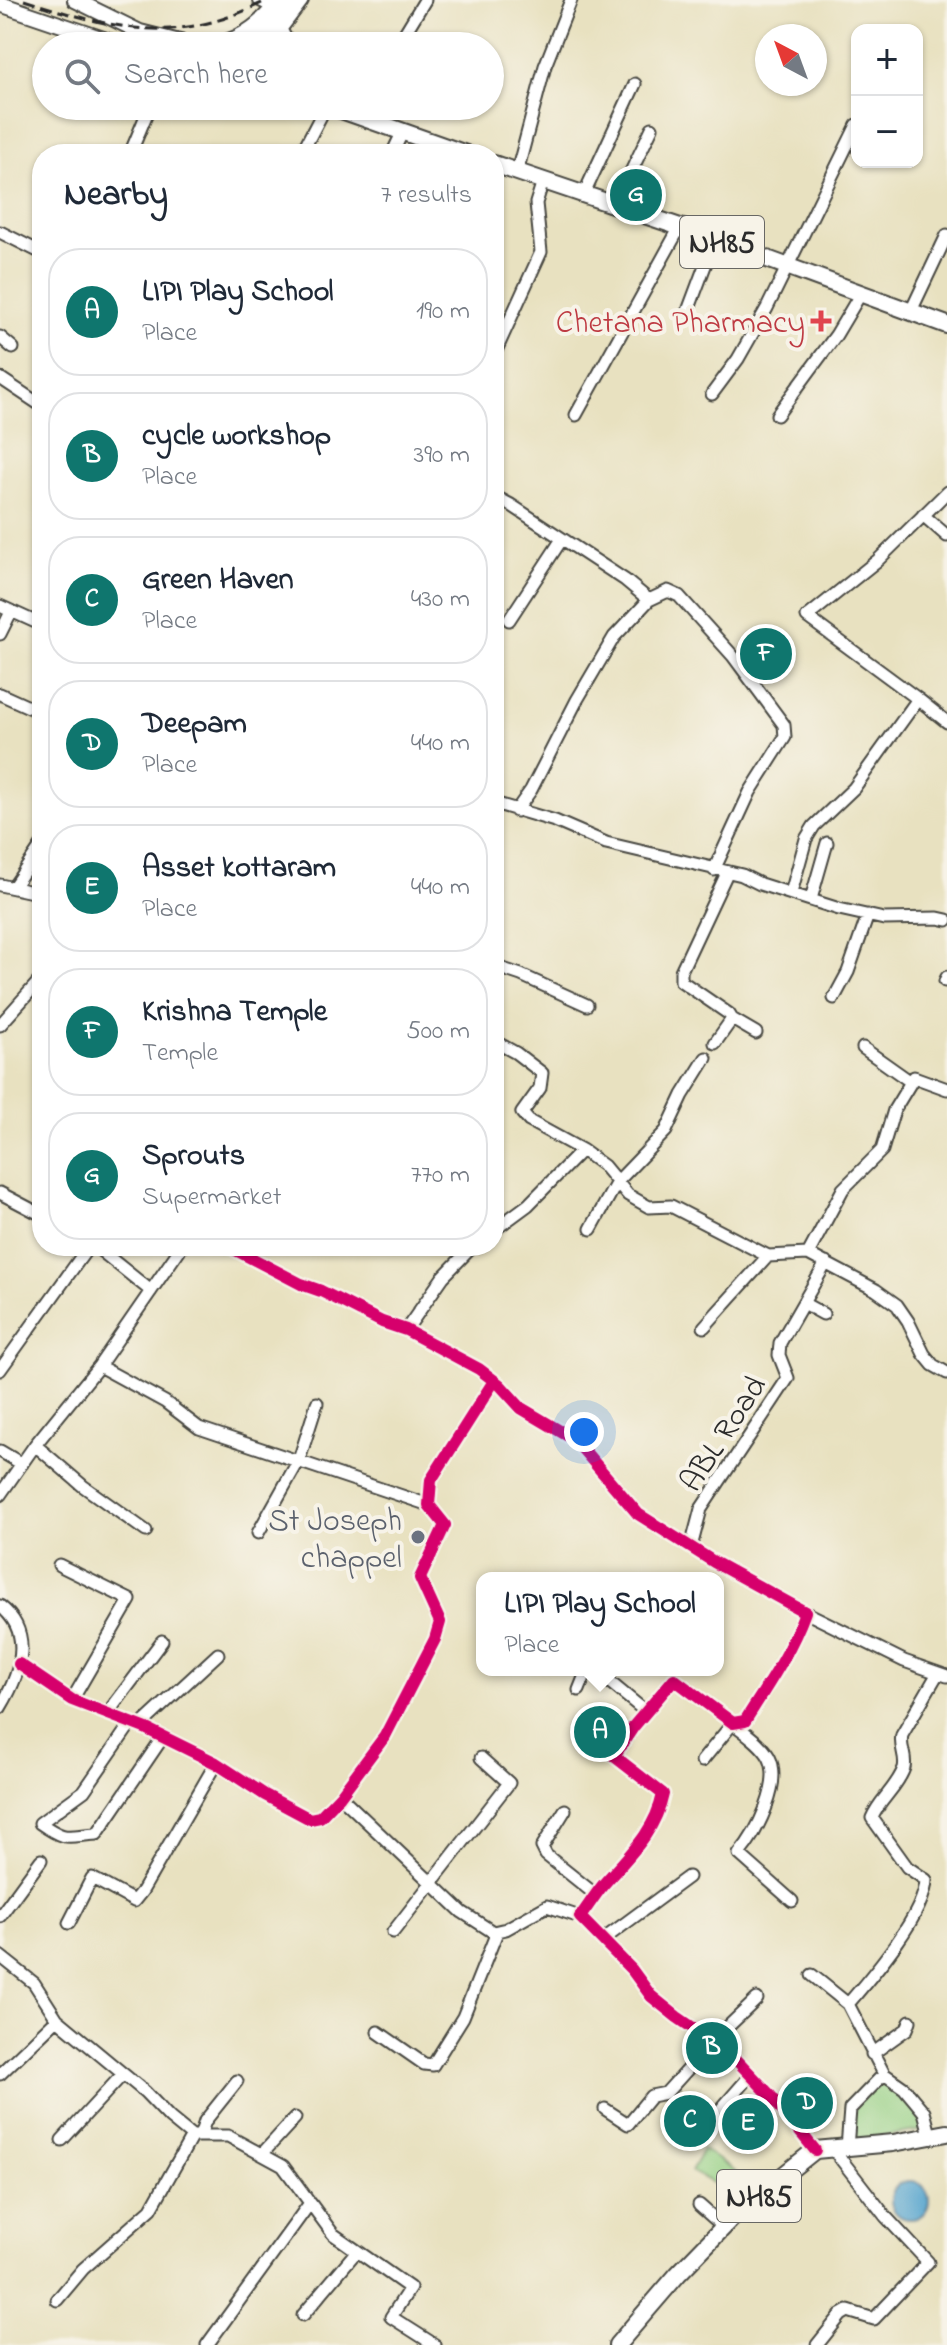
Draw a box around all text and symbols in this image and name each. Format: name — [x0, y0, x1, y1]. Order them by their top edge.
north arrow — [755, 24, 827, 96]
map controls — [851, 24, 923, 168]
button: + — [851, 24, 923, 96]
search box — [32, 32, 504, 120]
icon: search — [60, 54, 104, 98]
text: Search here — [124, 54, 268, 98]
button: − — [851, 96, 923, 168]
pin: G — [610, 165, 662, 225]
text: Nearby — [64, 171, 168, 221]
text: 7 results — [381, 177, 472, 215]
road number: NH85 — [680, 216, 764, 268]
text: LIPI Play School — [142, 271, 333, 315]
text: A — [84, 293, 100, 331]
text: 190 m — [416, 293, 470, 331]
place label: Chetana Pharmacy — [556, 301, 805, 348]
marker: Chetana Pharmacy — [812, 312, 830, 330]
text: Place — [142, 315, 197, 353]
text: cycle workshop — [142, 415, 331, 459]
text: B — [83, 437, 101, 475]
text: 390 m — [414, 437, 470, 475]
text: Place — [142, 459, 197, 497]
text: Green Haven — [142, 559, 294, 603]
text: C — [85, 581, 99, 619]
text: 430 m — [411, 581, 470, 619]
text: Place — [142, 603, 197, 641]
pin: F — [740, 624, 792, 684]
text: Deepam — [142, 703, 247, 747]
text: D — [82, 725, 102, 763]
text: 440 m — [411, 725, 470, 763]
text: Place — [142, 747, 197, 785]
text: Asset kottaram — [142, 847, 336, 891]
text: E — [84, 869, 100, 907]
text: 440 m — [411, 869, 470, 907]
text: Place — [142, 891, 197, 929]
text: Krishna Temple — [142, 991, 327, 1035]
text: F — [84, 1013, 100, 1051]
text: 500 m — [406, 1013, 470, 1051]
text: Temple — [142, 1035, 218, 1073]
text: Sprouts — [142, 1135, 245, 1179]
text: G — [84, 1157, 100, 1195]
text: 770 m — [411, 1157, 470, 1195]
text: Supermarket — [142, 1179, 281, 1217]
street label: ABL Road — [670, 1367, 780, 1503]
your location — [564, 1412, 604, 1452]
place label: St Joseph chappel — [268, 1499, 402, 1583]
marker: St Joseph chappel — [409, 1528, 427, 1546]
popup — [476, 1572, 724, 1676]
text: LIPI Play School — [504, 1583, 696, 1627]
text: Place — [504, 1627, 559, 1665]
pin: A — [574, 1702, 626, 1762]
pin: B — [686, 2018, 738, 2078]
pin: D — [781, 2073, 833, 2133]
pin: C — [664, 2091, 716, 2151]
pin: E — [722, 2094, 774, 2154]
road number: NH85 — [717, 2170, 801, 2222]

